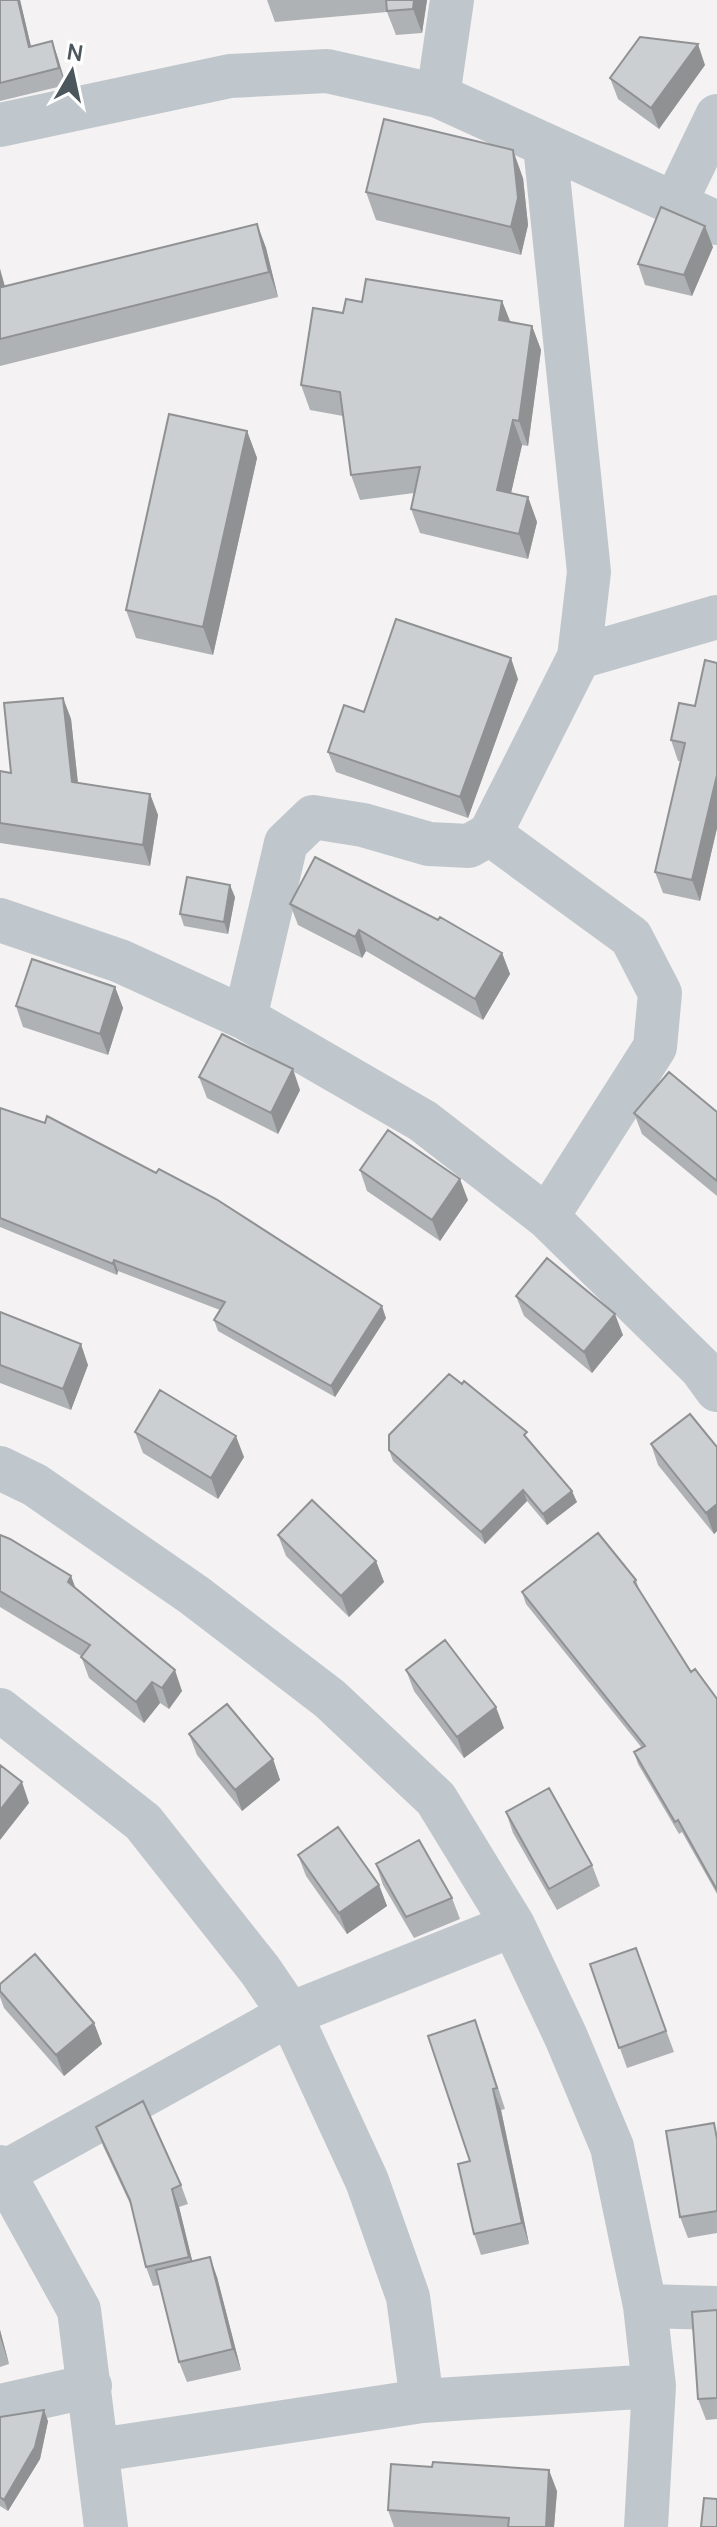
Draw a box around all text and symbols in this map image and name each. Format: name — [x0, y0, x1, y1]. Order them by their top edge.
north arrow — [32, 32, 112, 112]
text: N — [65, 36, 85, 68]

